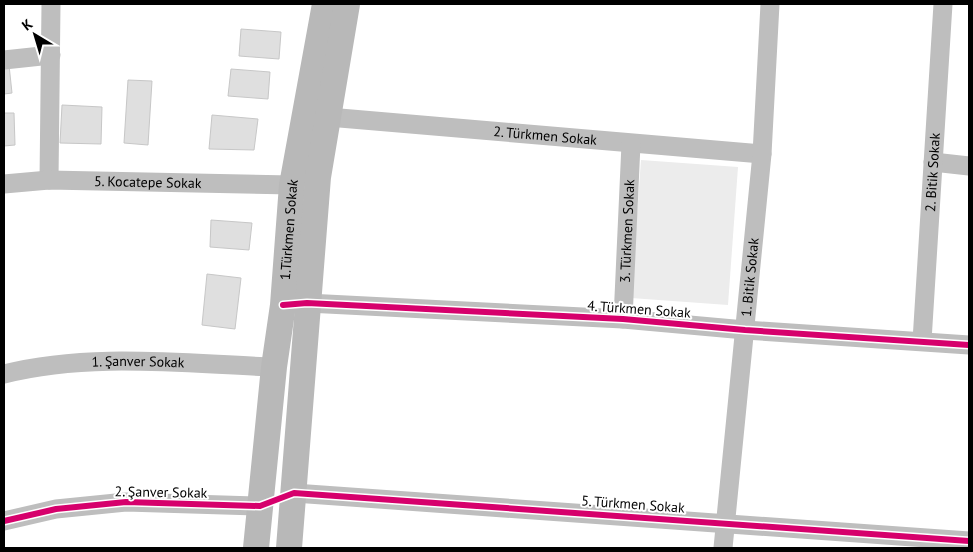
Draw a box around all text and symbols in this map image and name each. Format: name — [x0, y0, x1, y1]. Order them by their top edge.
north arrow — [10, 10, 60, 60]
text: K — [18, 15, 36, 35]
street label: 2. Türkmen Sokak — [493, 122, 598, 149]
street label: 2. Bitik Sokak — [921, 132, 944, 212]
street label: 5. Kocatepe Sokak — [94, 172, 202, 192]
street label: 1.Türkmen Sokak — [276, 177, 302, 281]
street label: 3. Türkmen Sokak — [616, 179, 638, 283]
street label: 1. Bitik Sokak — [737, 237, 763, 318]
street label: 4. Türkmen Sokak — [587, 296, 692, 322]
street label: 1. Şanver Sokak — [91, 352, 185, 372]
street label: 2. Şanver Sokak — [114, 482, 208, 502]
street label: 5. Türkmen Sokak — [581, 491, 686, 517]

